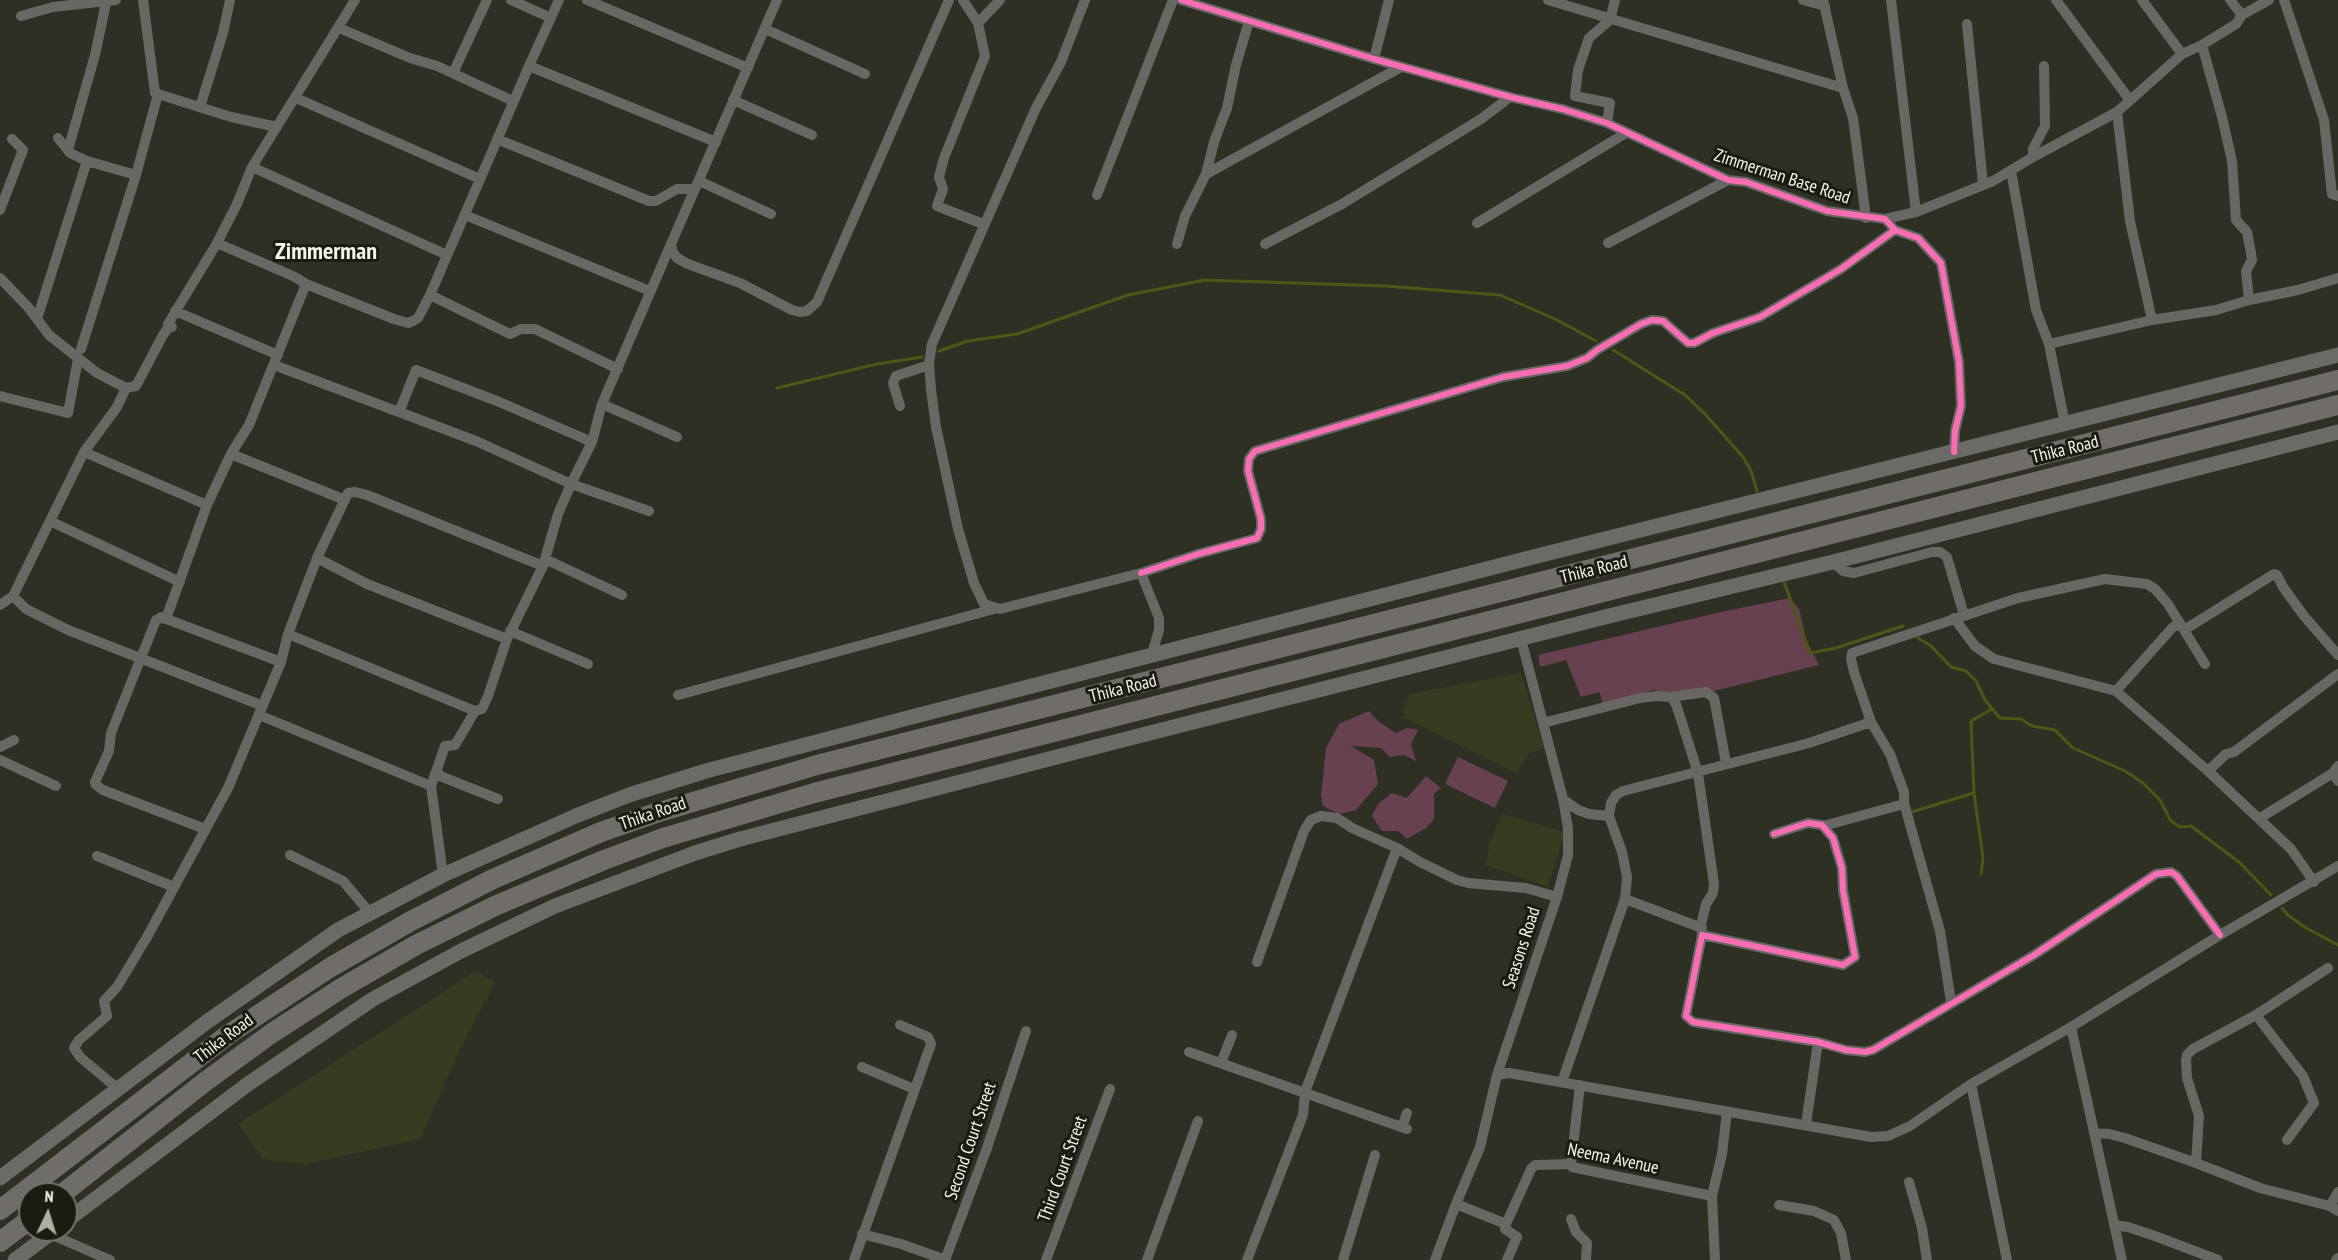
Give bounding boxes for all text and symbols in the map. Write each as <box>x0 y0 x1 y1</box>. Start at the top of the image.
street label: Zimmerman Base Road <box>1711 145 1853 209</box>
district label: Zimmerman <box>275 238 377 266</box>
street label: Thika Road <box>2029 431 2101 469</box>
street label: Thika Road <box>1558 551 1630 589</box>
street label: Thika Road <box>1087 670 1159 708</box>
street label: Thika Road <box>617 793 689 835</box>
street label: Seasons Road <box>1499 904 1545 992</box>
street label: Thika Road <box>190 1010 258 1068</box>
street label: Second Court Street <box>941 1079 1001 1203</box>
street label: Third Court Street <box>1034 1113 1092 1225</box>
street label: Neema Avenue <box>1565 1139 1661 1179</box>
north arrow <box>18 1182 78 1242</box>
text: N <box>44 1186 54 1206</box>

